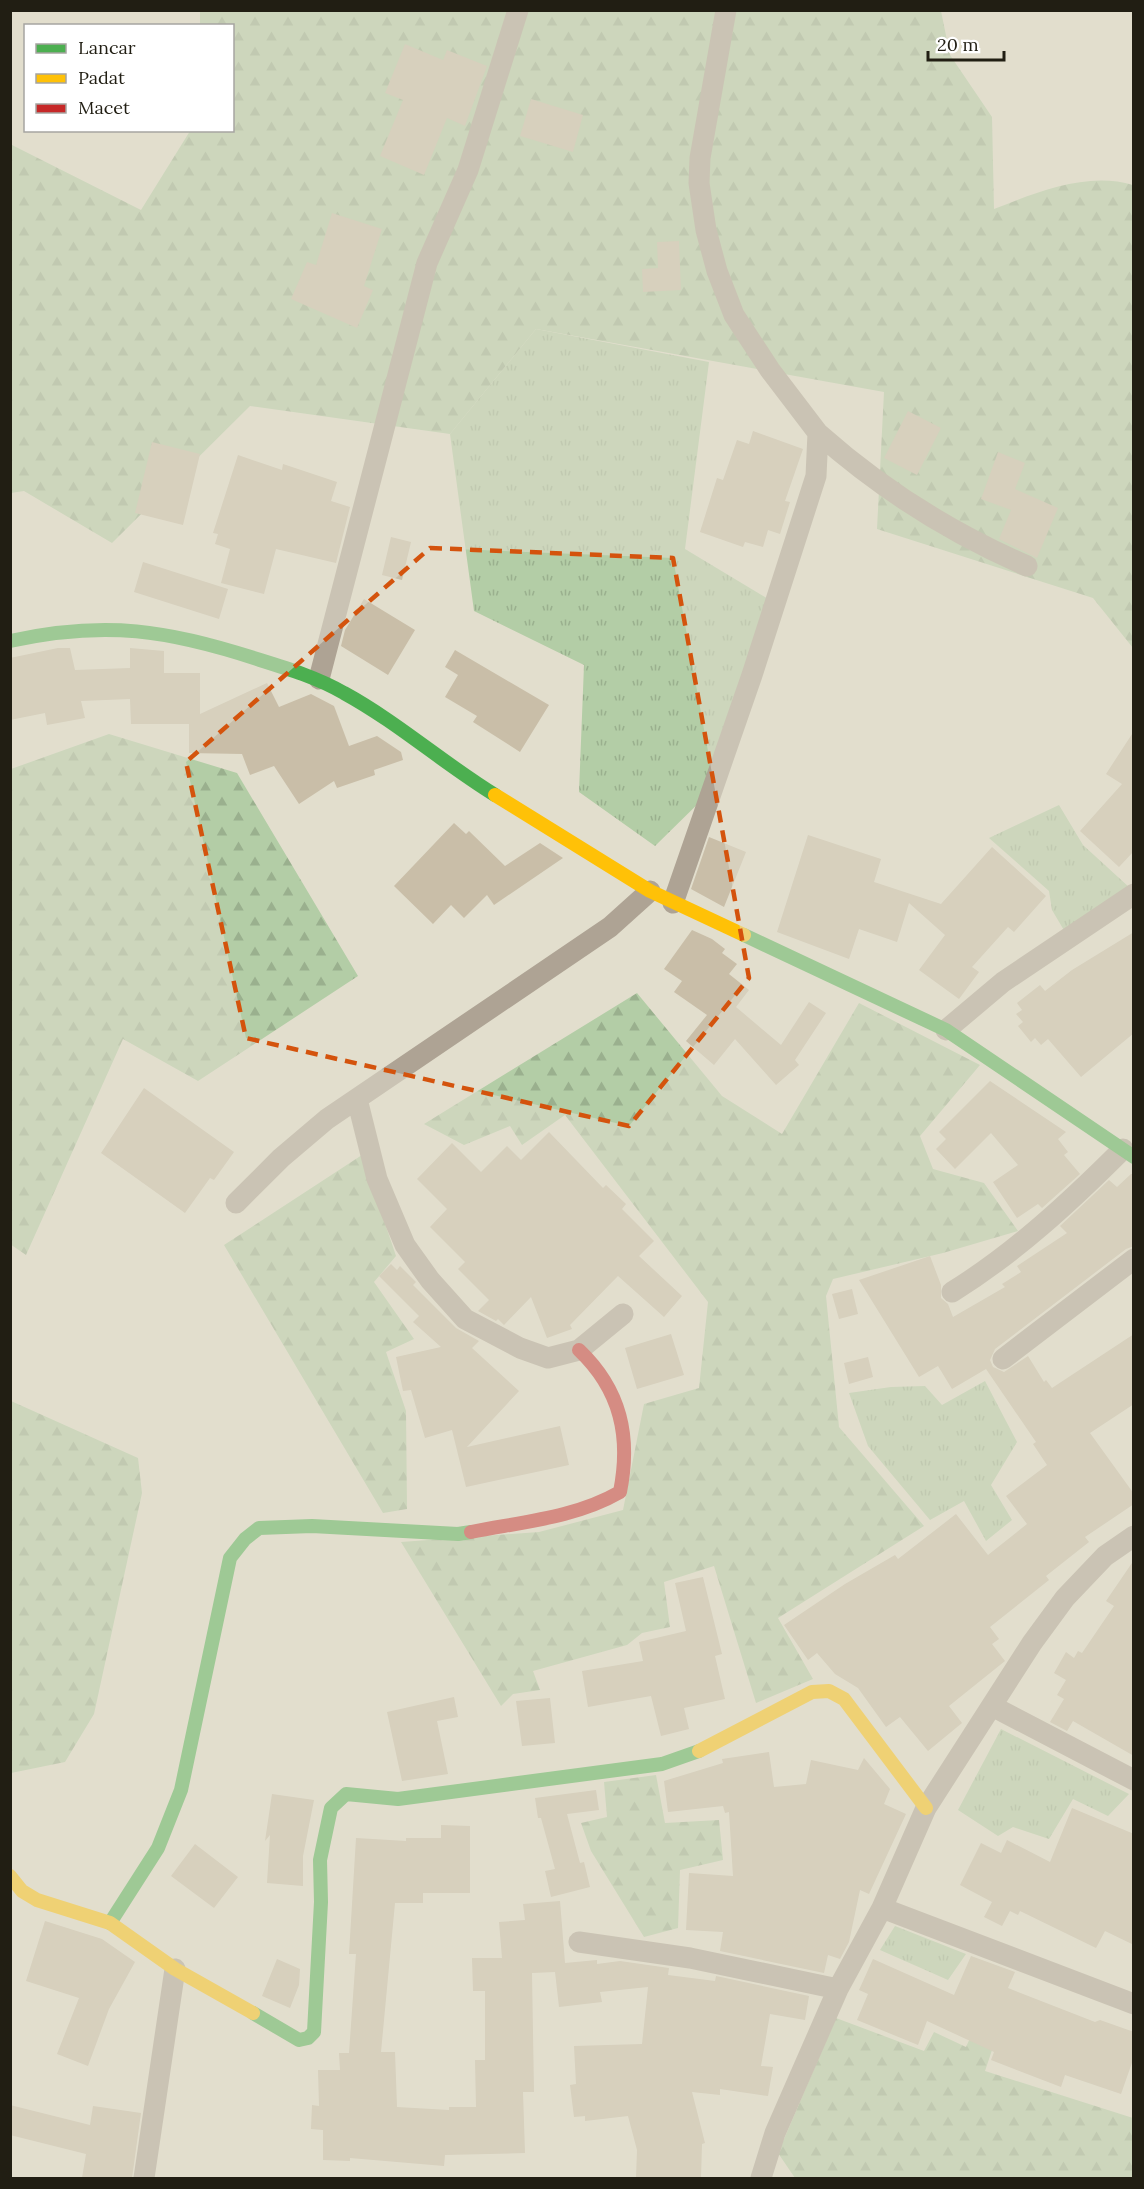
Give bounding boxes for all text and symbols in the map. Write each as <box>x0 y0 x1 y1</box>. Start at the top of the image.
legend <box>24 24 234 132</box>
scale bar <box>928 24 1004 62</box>
text: 20 m <box>937 33 979 56</box>
text: Lancar <box>78 36 136 59</box>
text: Padat <box>78 66 125 89</box>
text: Macet <box>78 96 130 119</box>

